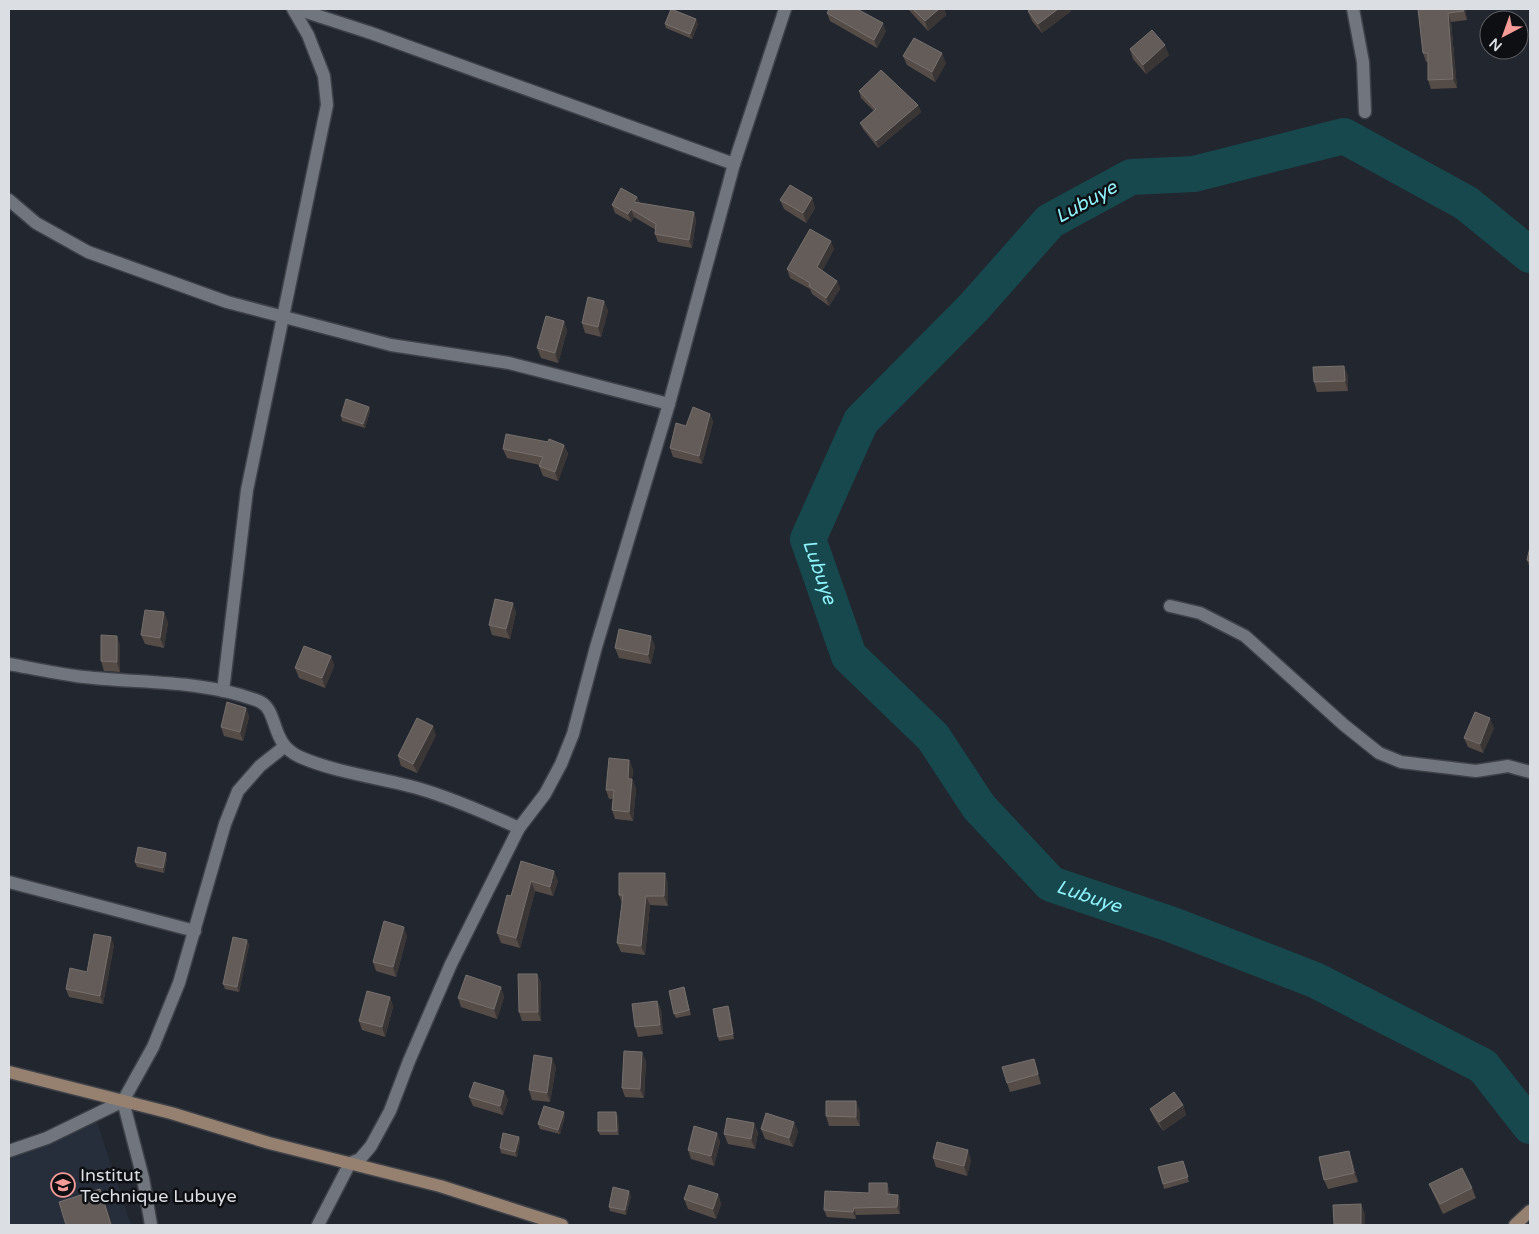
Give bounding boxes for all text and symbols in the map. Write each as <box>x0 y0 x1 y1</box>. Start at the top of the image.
north arrow <box>1479 10 1529 60</box>
text: N <box>1486 34 1506 55</box>
water label: Lubuye <box>1051 176 1122 228</box>
water label: Lubuye <box>798 537 841 608</box>
water label: Lubuye <box>1054 876 1125 918</box>
place label: Institut Technique Lubuye <box>80 1164 237 1207</box>
school or university icon: Institut Technique Lubuye <box>50 1172 76 1198</box>

